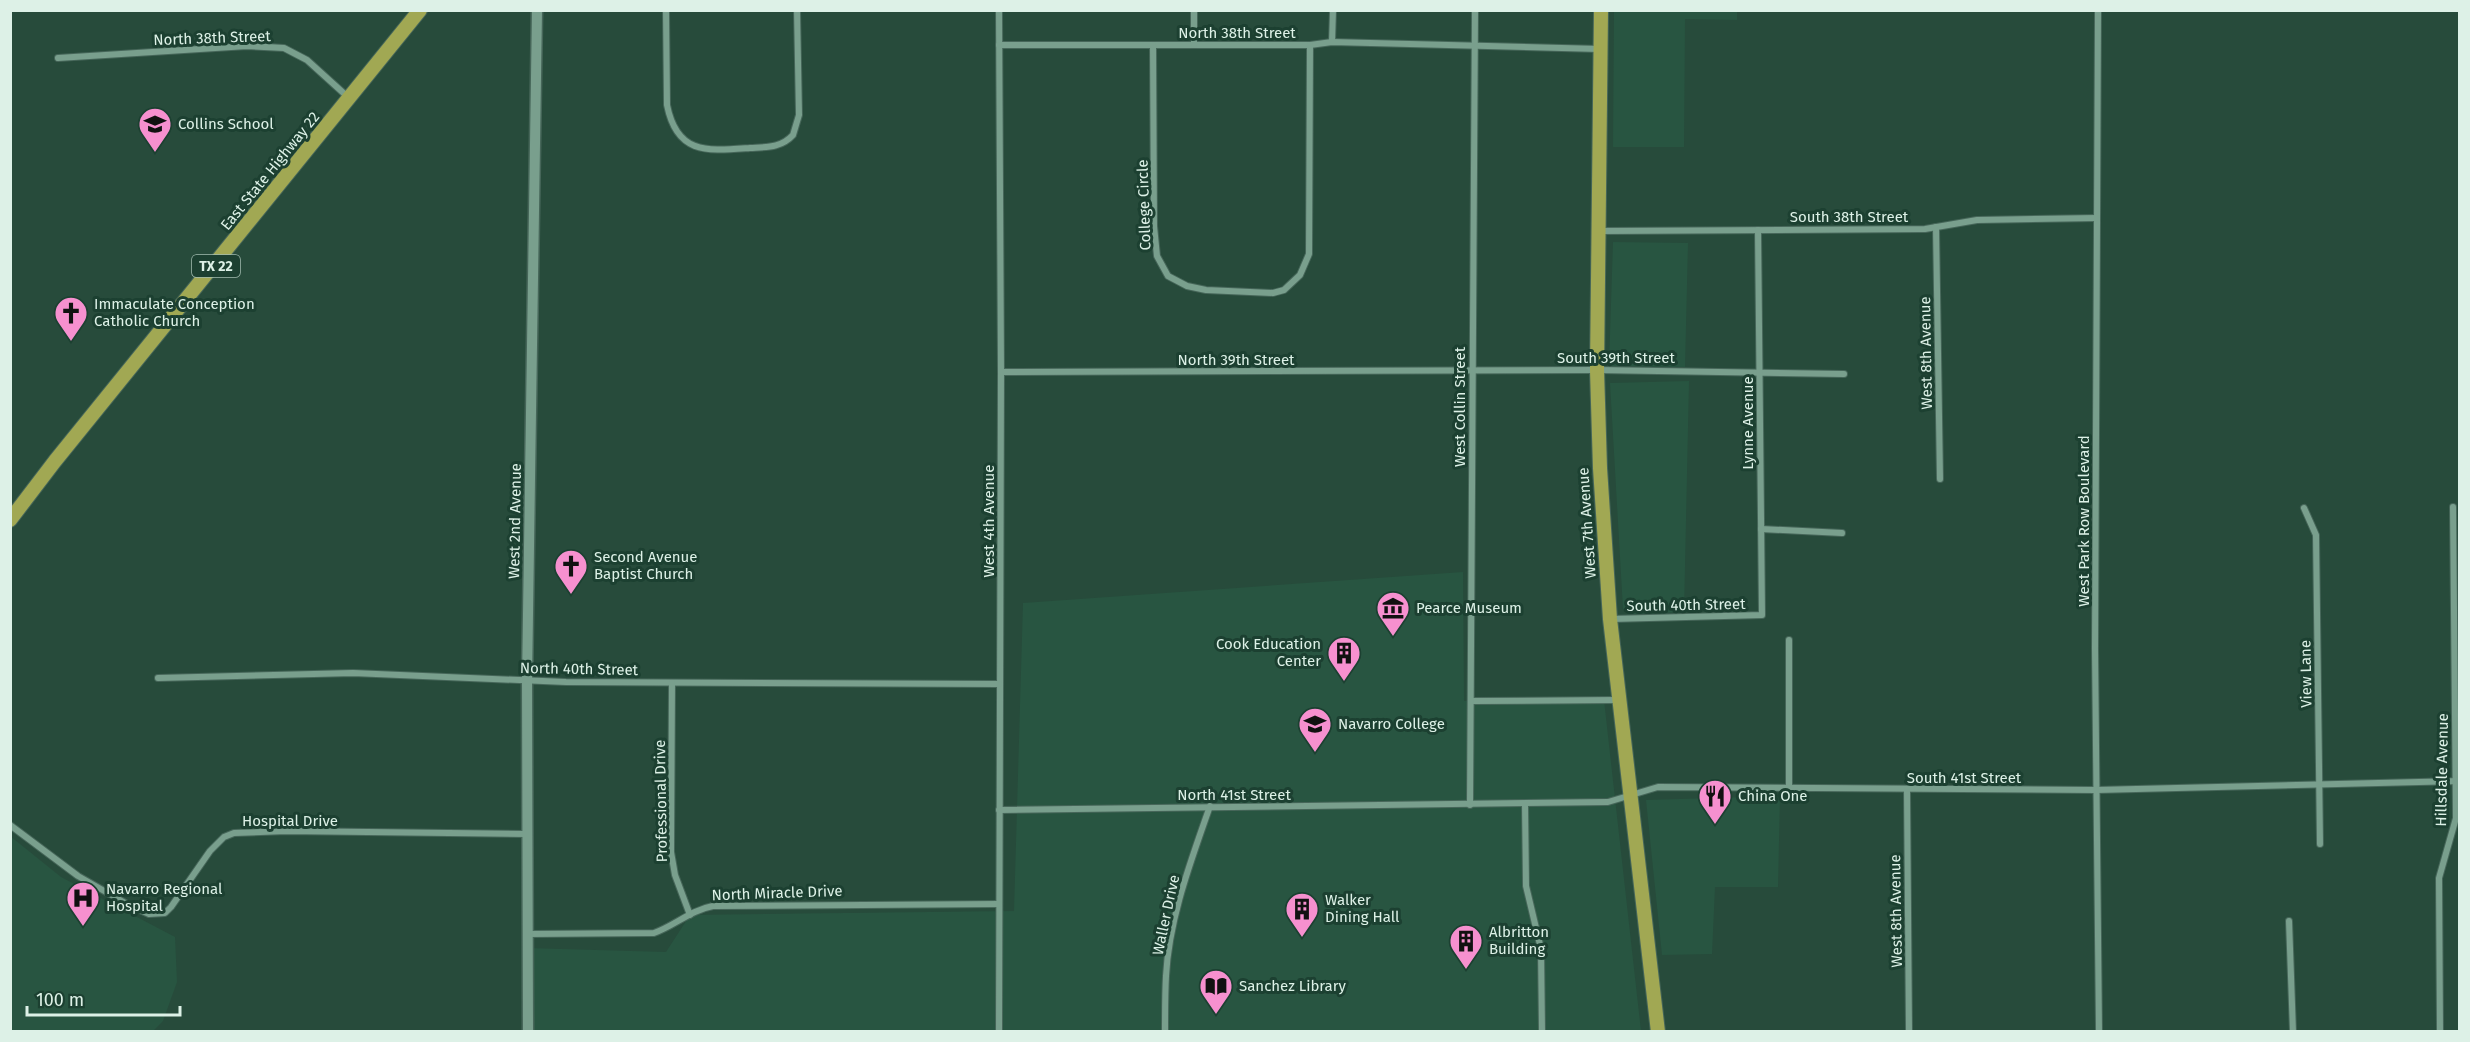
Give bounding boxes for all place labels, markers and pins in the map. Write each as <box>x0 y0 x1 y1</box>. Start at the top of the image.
school or university icon: Collins School <box>137 106 173 153</box>
place label: Collins School <box>178 115 274 133</box>
church icon: Immaculate Conception Catholic Church <box>53 295 89 342</box>
place label: Immaculate Conception Catholic Church <box>94 295 255 330</box>
church icon: Second Avenue Baptist Church <box>553 548 589 595</box>
place label: Second Avenue Baptist Church <box>594 548 698 583</box>
museum icon: Pearce Museum <box>1375 590 1411 637</box>
place label: Pearce Museum <box>1416 599 1522 617</box>
place label: Cook Education Center <box>1216 635 1321 670</box>
building icon: Cook Education Center <box>1326 635 1362 682</box>
school or university icon: Navarro College <box>1297 706 1333 753</box>
place label: Navarro College <box>1338 715 1445 733</box>
restaurant icon: China One <box>1697 778 1733 825</box>
place label: China One <box>1738 787 1808 805</box>
hospital icon: Navarro Regional Hospital <box>65 880 101 927</box>
place label: Navarro Regional Hospital <box>106 880 223 915</box>
building icon: Walker Dining Hall <box>1284 891 1320 938</box>
place label: Walker Dining Hall <box>1325 891 1400 926</box>
building icon: Albritton Building <box>1448 923 1484 970</box>
place label: Albritton Building <box>1489 923 1549 958</box>
library icon: Sanchez Library <box>1198 968 1234 1015</box>
place label: Sanchez Library <box>1239 977 1347 995</box>

